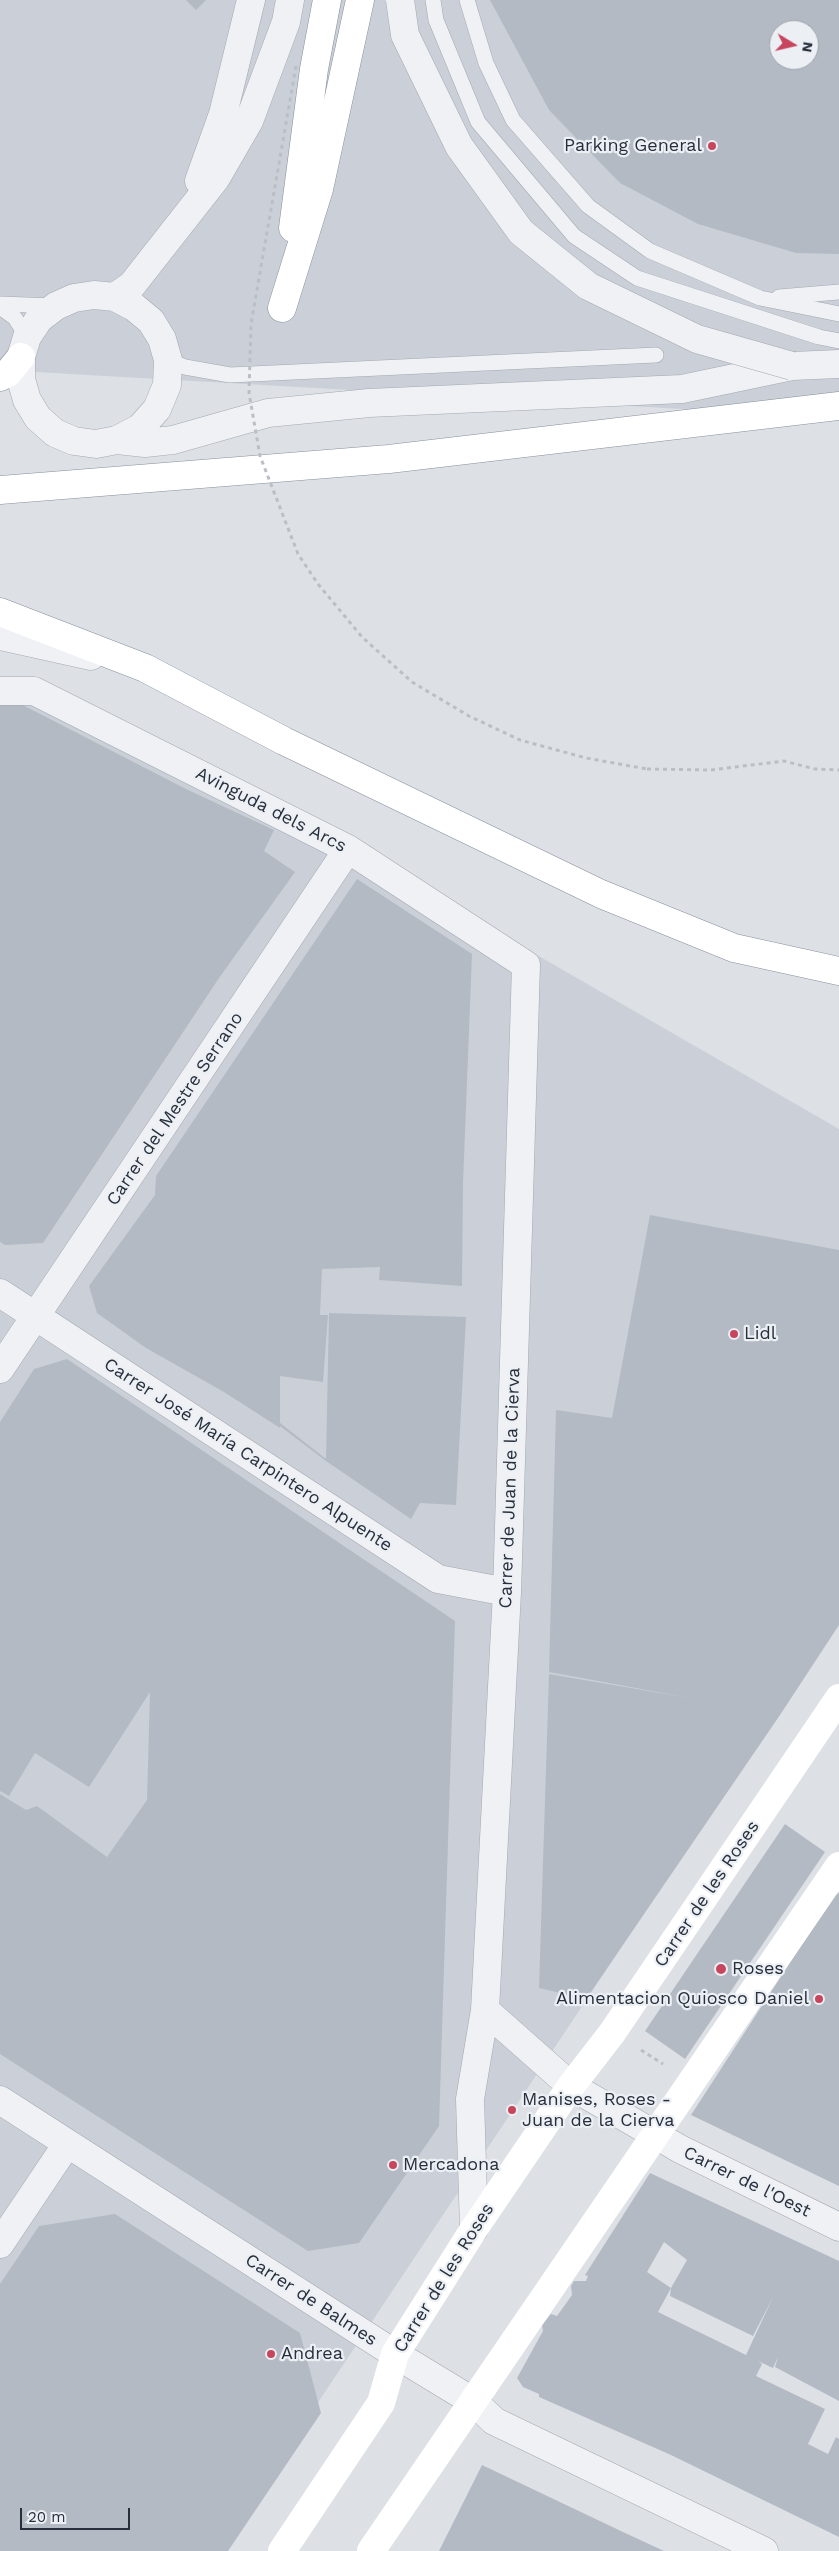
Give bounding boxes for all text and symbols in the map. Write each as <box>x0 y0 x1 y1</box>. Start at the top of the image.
north arrow <box>769 20 819 70</box>
text: N <box>799 41 817 54</box>
place label: Parking General <box>564 135 702 157</box>
marker: Parking General <box>706 140 718 152</box>
street label: Avinguda dels Arcs <box>192 763 350 857</box>
street label: Carrer del Mestre Serrano <box>102 1008 248 1210</box>
place label: Lidl <box>744 1323 776 1345</box>
marker: Lidl <box>728 1328 740 1340</box>
street label: Carrer José María Carpintero Alpuente <box>100 1353 396 1557</box>
street label: Carrer de Juan de la Cierva <box>495 1367 525 1609</box>
street label: Carrer de les Roses <box>650 1817 764 1971</box>
place label: Roses <box>732 1958 784 1980</box>
marker: Roses <box>714 1962 728 1976</box>
place label: Alimentacion Quiosco Daniel <box>556 1988 809 2010</box>
marker: Alimentacion Quiosco Daniel <box>813 1993 825 2005</box>
place label: Manises, Roses - Juan de la Cierva <box>522 2089 674 2132</box>
marker: Manises, Roses - Juan de la Cierva <box>506 2104 518 2116</box>
street label: Carrer de l'Oest <box>680 2142 814 2222</box>
place label: Mercadona <box>403 2154 499 2176</box>
marker: Mercadona <box>387 2159 399 2171</box>
street label: Carrer de les Roses <box>389 2199 499 2357</box>
street label: Carrer de Balmes <box>241 2249 381 2351</box>
place label: Andrea <box>281 2343 343 2365</box>
marker: Andrea <box>265 2348 277 2360</box>
scale bar <box>22 2498 132 2530</box>
text: 20 m <box>28 2508 66 2526</box>

